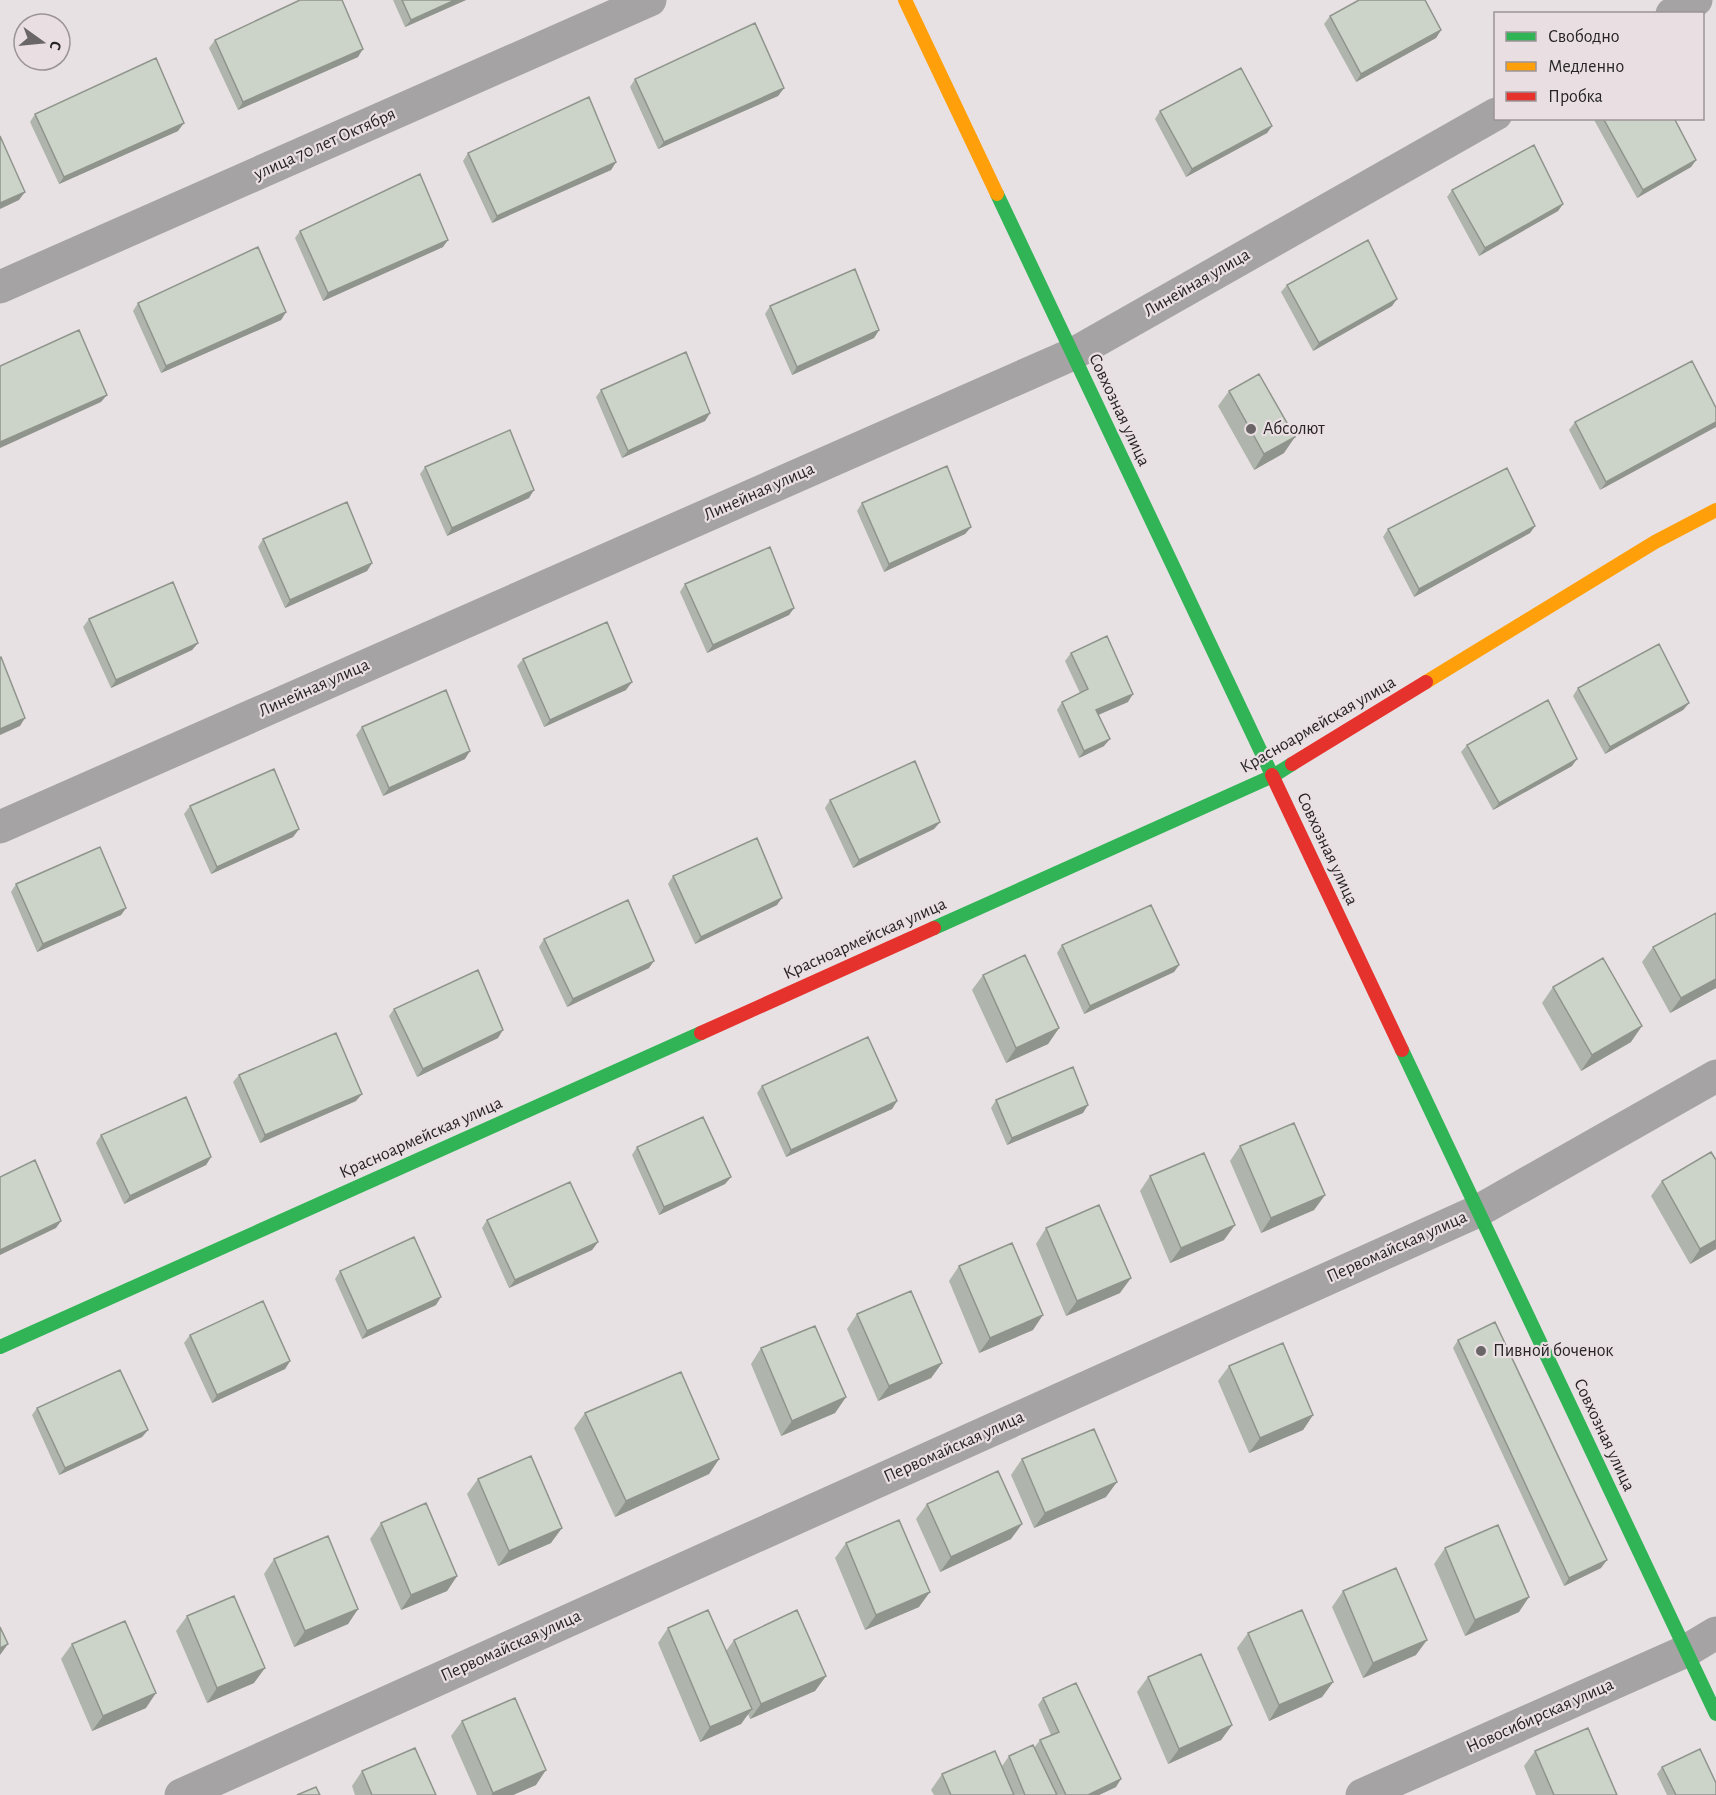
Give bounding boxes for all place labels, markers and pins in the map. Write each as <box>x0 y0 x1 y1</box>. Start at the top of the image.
place label: Абсолют <box>1263 419 1325 438</box>
marker: Абсолют <box>1244 422 1258 436</box>
place label: Пивной боченок <box>1493 1341 1614 1360</box>
marker: Пивной боченок <box>1474 1344 1488 1358</box>

